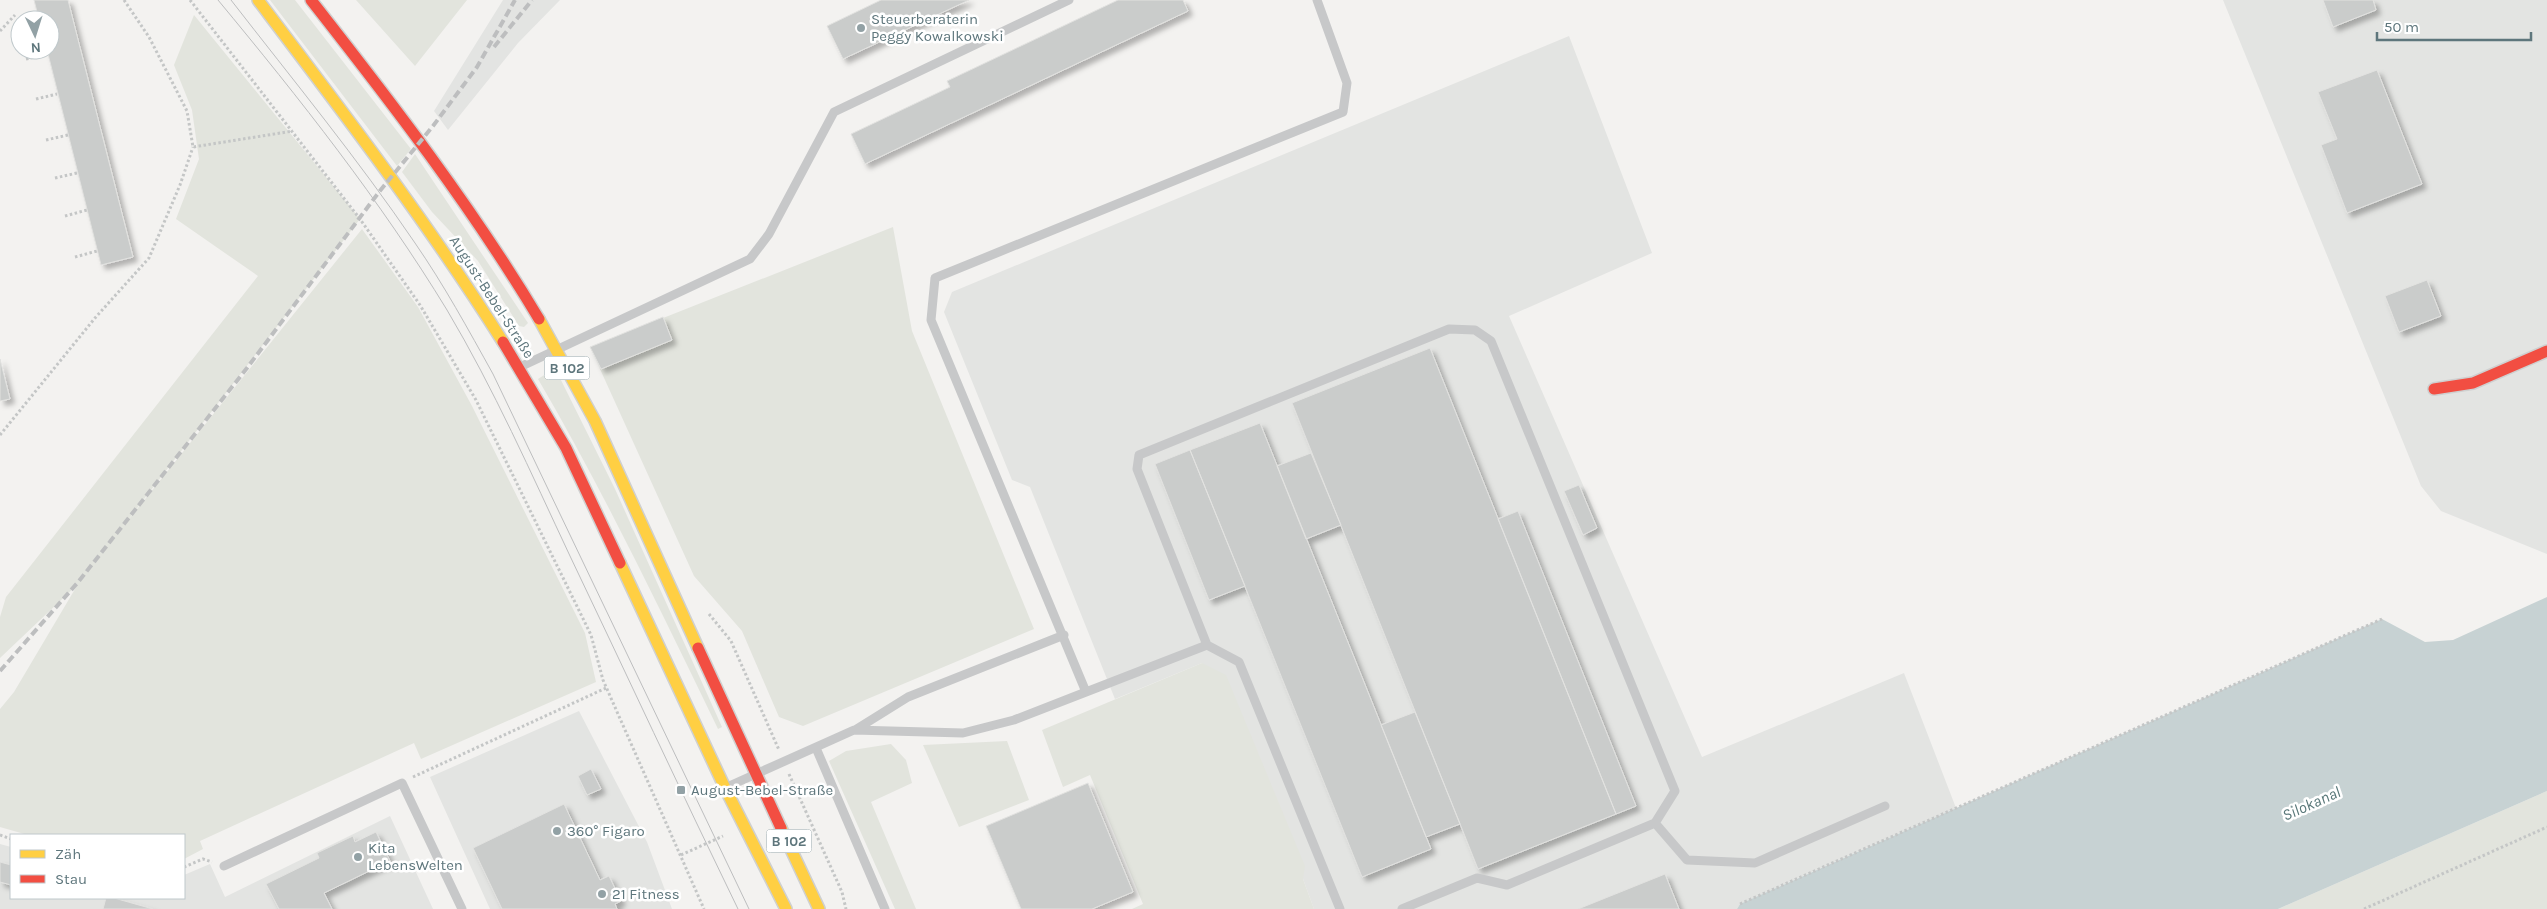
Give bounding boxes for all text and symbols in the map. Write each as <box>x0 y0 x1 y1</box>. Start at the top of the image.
north arrow <box>10 10 60 60</box>
place label: Steuerberaterin Peggy Kowalkowski <box>871 10 1004 45</box>
scale bar <box>2377 10 2531 42</box>
text: 50 m <box>2384 18 2419 36</box>
marker: Steuerberaterin Peggy Kowalkowski <box>855 22 867 34</box>
text: N <box>30 39 41 56</box>
street label: August-Bebel-Straße <box>446 232 538 362</box>
road number: B 102 <box>544 356 590 379</box>
place label: August-Bebel-Straße <box>691 781 833 799</box>
water label: Silokanal <box>2279 782 2343 825</box>
marker: August-Bebel-Straße <box>675 784 687 796</box>
place label: 360° Figaro <box>567 822 645 840</box>
marker: 360° Figaro <box>551 825 563 837</box>
road number: B 102 <box>766 829 812 852</box>
legend <box>10 834 185 899</box>
place label: Kita LebensWelten <box>368 839 463 874</box>
text: Zäh <box>55 845 81 863</box>
marker: Kita LebensWelten <box>352 851 364 863</box>
text: Stau <box>55 870 87 888</box>
place label: 21 Fitness <box>612 885 680 903</box>
marker: 21 Fitness <box>596 888 608 900</box>

